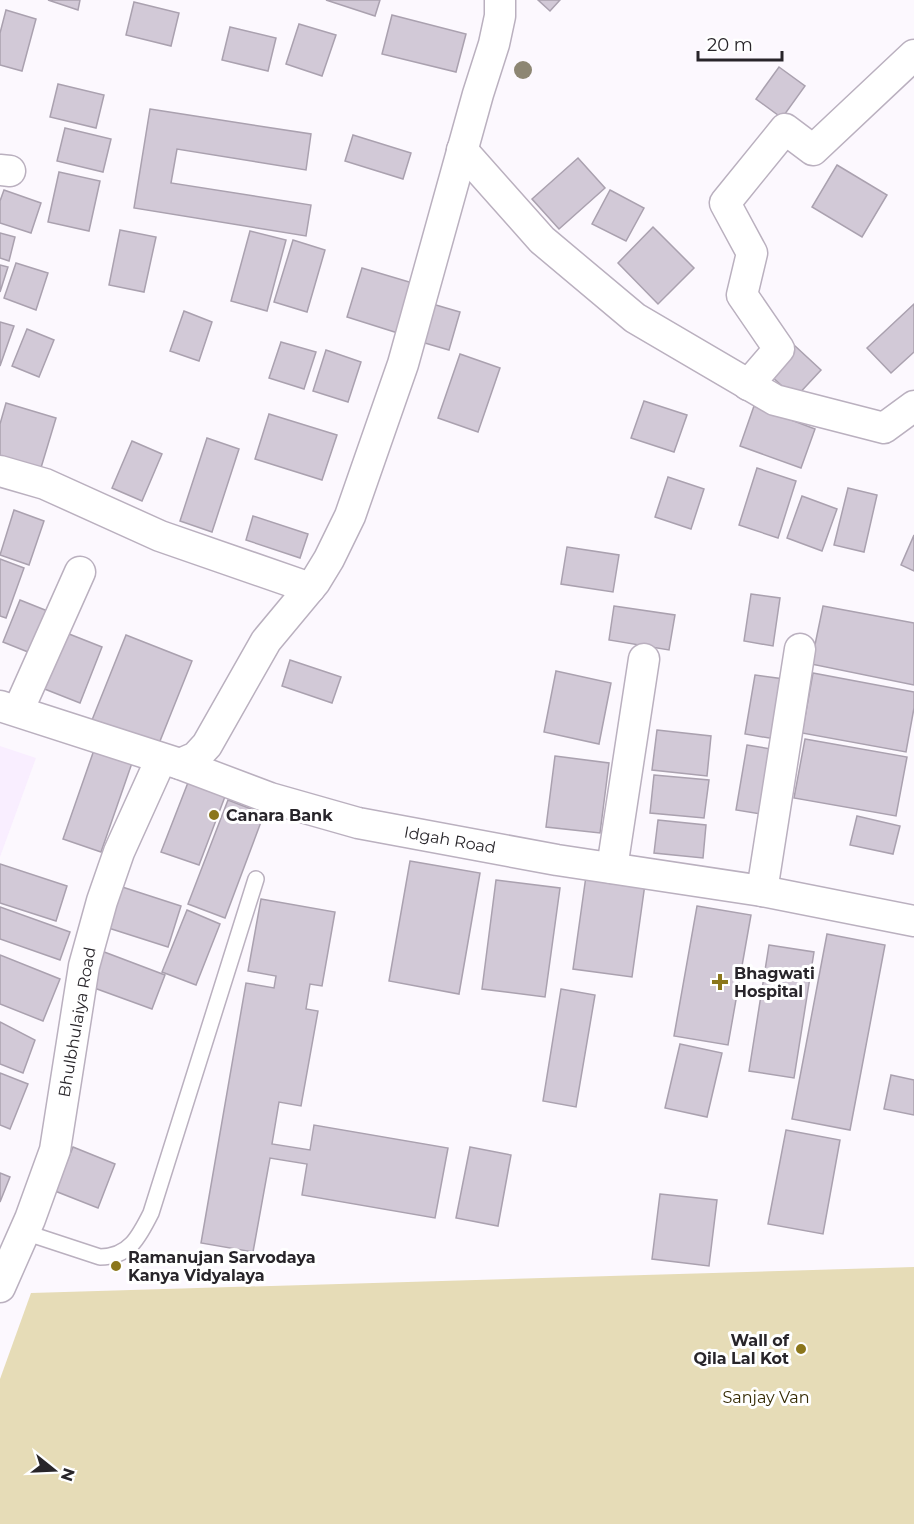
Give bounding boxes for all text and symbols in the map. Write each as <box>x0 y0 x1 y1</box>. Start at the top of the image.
scale bar <box>698 24 782 62</box>
text: 20 m <box>707 34 753 56</box>
place label: Canara Bank <box>226 806 333 825</box>
marker: Canara Bank <box>207 808 221 822</box>
street label: Idgah Road <box>403 823 497 857</box>
street label: Bhulbhulaiya Road <box>54 945 100 1099</box>
place label: Bhagwati Hospital <box>734 964 815 1001</box>
marker: Bhagwati Hospital <box>711 973 729 991</box>
place label: Ramanujan Sarvodaya Kanya Vidyalaya <box>128 1248 316 1285</box>
marker: Ramanujan Sarvodaya Kanya Vidyalaya <box>109 1259 123 1273</box>
place label: Wall of Qila Lal Kot <box>694 1331 790 1368</box>
marker: Wall of Qila Lal Kot <box>794 1342 808 1356</box>
park label: Sanjay Van <box>722 1388 810 1407</box>
north arrow <box>24 1440 84 1500</box>
text: N <box>57 1465 79 1484</box>

